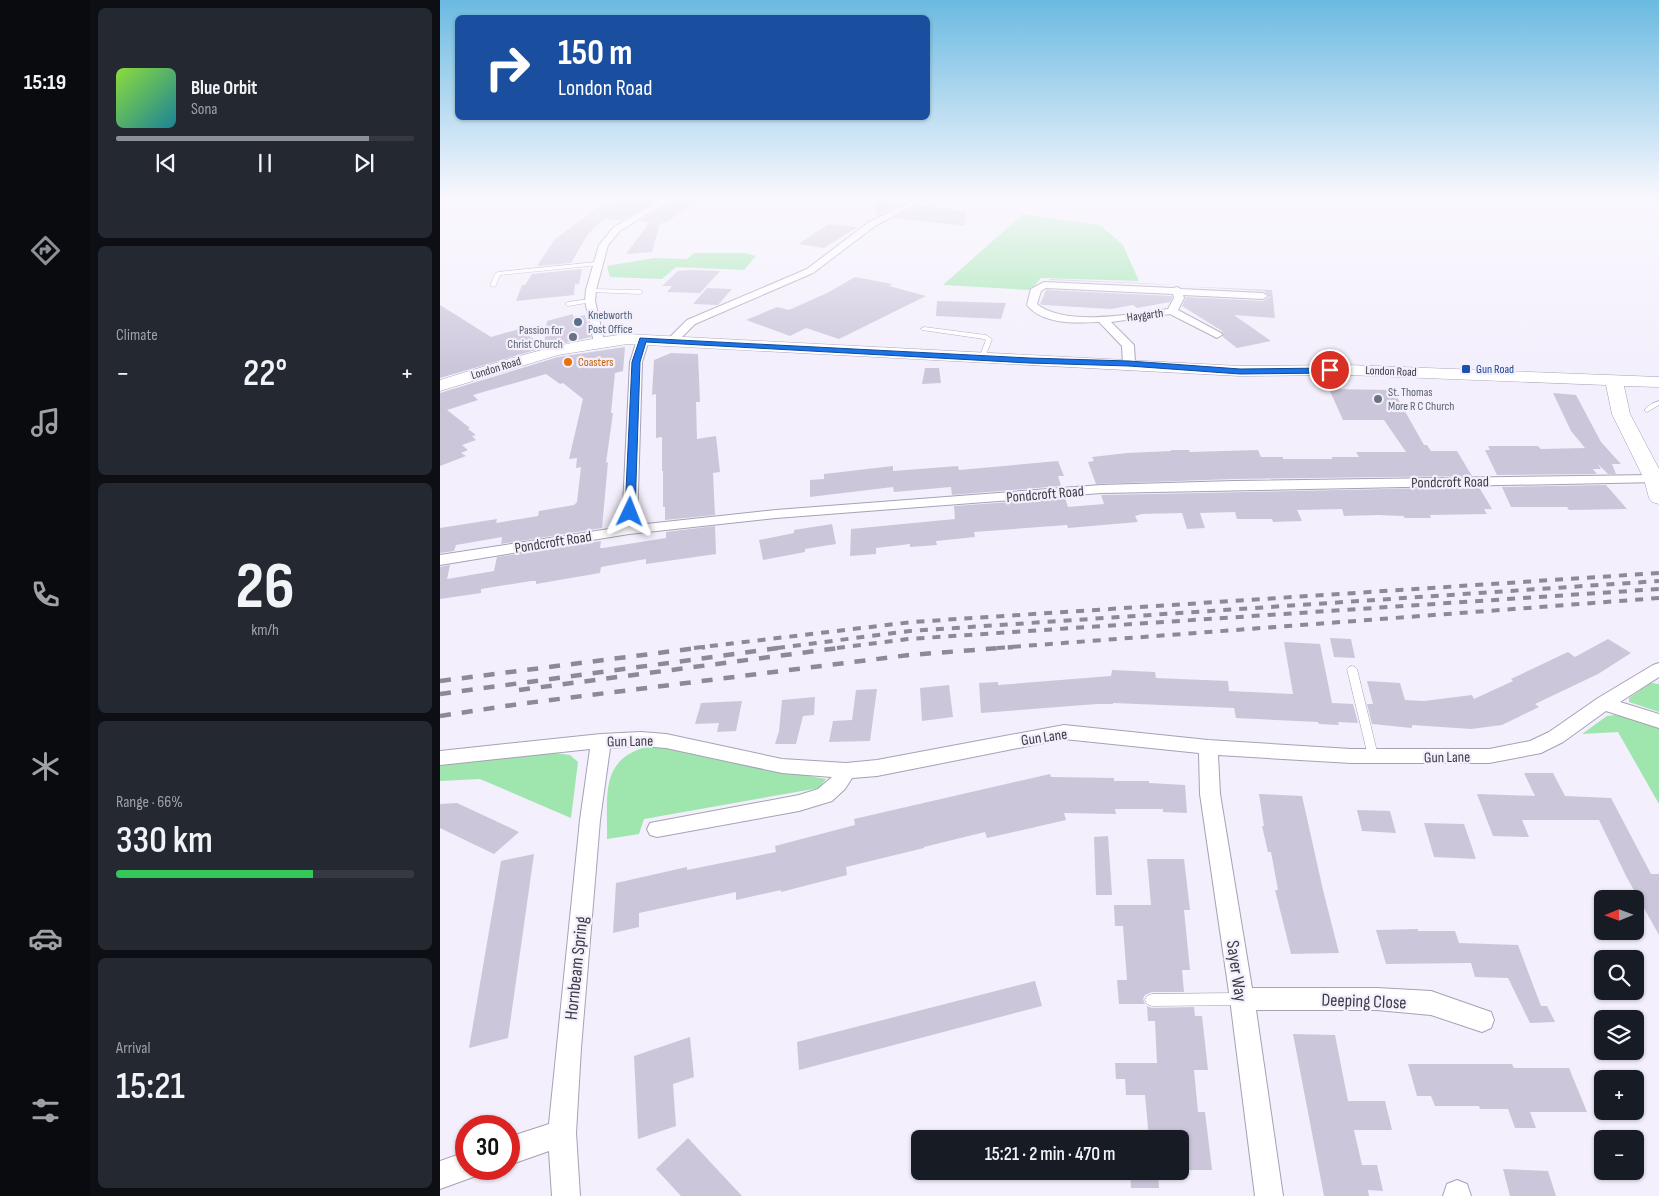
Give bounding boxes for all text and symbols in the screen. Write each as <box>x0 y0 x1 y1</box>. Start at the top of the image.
text: 150 m <box>558 32 632 75</box>
icon: right <box>475 35 540 100</box>
text: 15:19 <box>24 69 66 96</box>
text: London Road <box>558 75 652 102</box>
text: Blue Orbit <box>191 77 257 100</box>
text: Sona <box>191 100 218 119</box>
icon: previous <box>152 149 180 177</box>
icon: pause <box>251 149 279 177</box>
icon: next <box>350 149 378 177</box>
icon: directions <box>28 233 63 268</box>
street label: Haygarth <box>1126 306 1164 325</box>
place label: Knebworth Post Office <box>588 308 633 337</box>
marker: Knebworth Post Office <box>572 316 584 328</box>
place label: Passion for Christ Church <box>507 323 564 352</box>
text: Climate <box>116 326 158 345</box>
marker: Passion for Christ Church <box>567 331 579 343</box>
pin <box>1309 349 1351 391</box>
text: 22° <box>243 351 287 396</box>
street label: London Road <box>469 354 523 383</box>
place label: Coasters <box>578 355 614 370</box>
marker: Coasters <box>562 356 574 368</box>
icon: arrive <box>1316 356 1344 384</box>
text: − <box>116 357 130 390</box>
text: + <box>400 357 414 390</box>
place label: Gun Road <box>1476 362 1514 377</box>
street label: London Road <box>1365 363 1417 380</box>
marker: Gun Road <box>1460 363 1472 375</box>
place label: St. Thomas More R C Church <box>1388 385 1454 414</box>
marker: St. Thomas More R C Church <box>1372 393 1384 405</box>
icon: music <box>28 405 63 440</box>
street label: Pondcroft Road <box>1411 472 1489 493</box>
street label: Pondcroft Road <box>1006 482 1085 507</box>
position arrow <box>603 485 655 537</box>
street label: Pondcroft Road <box>513 527 593 558</box>
text: 26 <box>235 549 295 627</box>
icon: phone <box>28 577 63 612</box>
text: km/h <box>251 621 279 640</box>
street label: Gun Lane <box>1020 725 1068 750</box>
street label: Gun Lane <box>607 732 653 751</box>
street label: Gun Lane <box>1424 748 1470 767</box>
icon: climate <box>28 749 63 784</box>
text: Range · 66% <box>116 793 183 812</box>
text: 330 km <box>116 818 213 863</box>
north arrow <box>1594 890 1644 940</box>
map controls <box>1594 890 1644 1180</box>
street label: Hornbeam Spring <box>561 915 592 1021</box>
icon: car <box>28 921 63 956</box>
street label: Sayer Way <box>1222 939 1251 1003</box>
button: search <box>1594 950 1644 1000</box>
street label: Deeping Close <box>1321 990 1407 1013</box>
button: layers <box>1594 1010 1644 1060</box>
text: Arrival <box>116 1039 150 1058</box>
text: 15:21 <box>116 1064 185 1109</box>
button: + <box>1594 1070 1644 1120</box>
icon: filters <box>28 1093 63 1128</box>
speed limit sign: 30 <box>455 1115 520 1180</box>
button: − <box>1594 1130 1644 1180</box>
text: 15:21 · 2 min · 470 m <box>985 1143 1115 1166</box>

